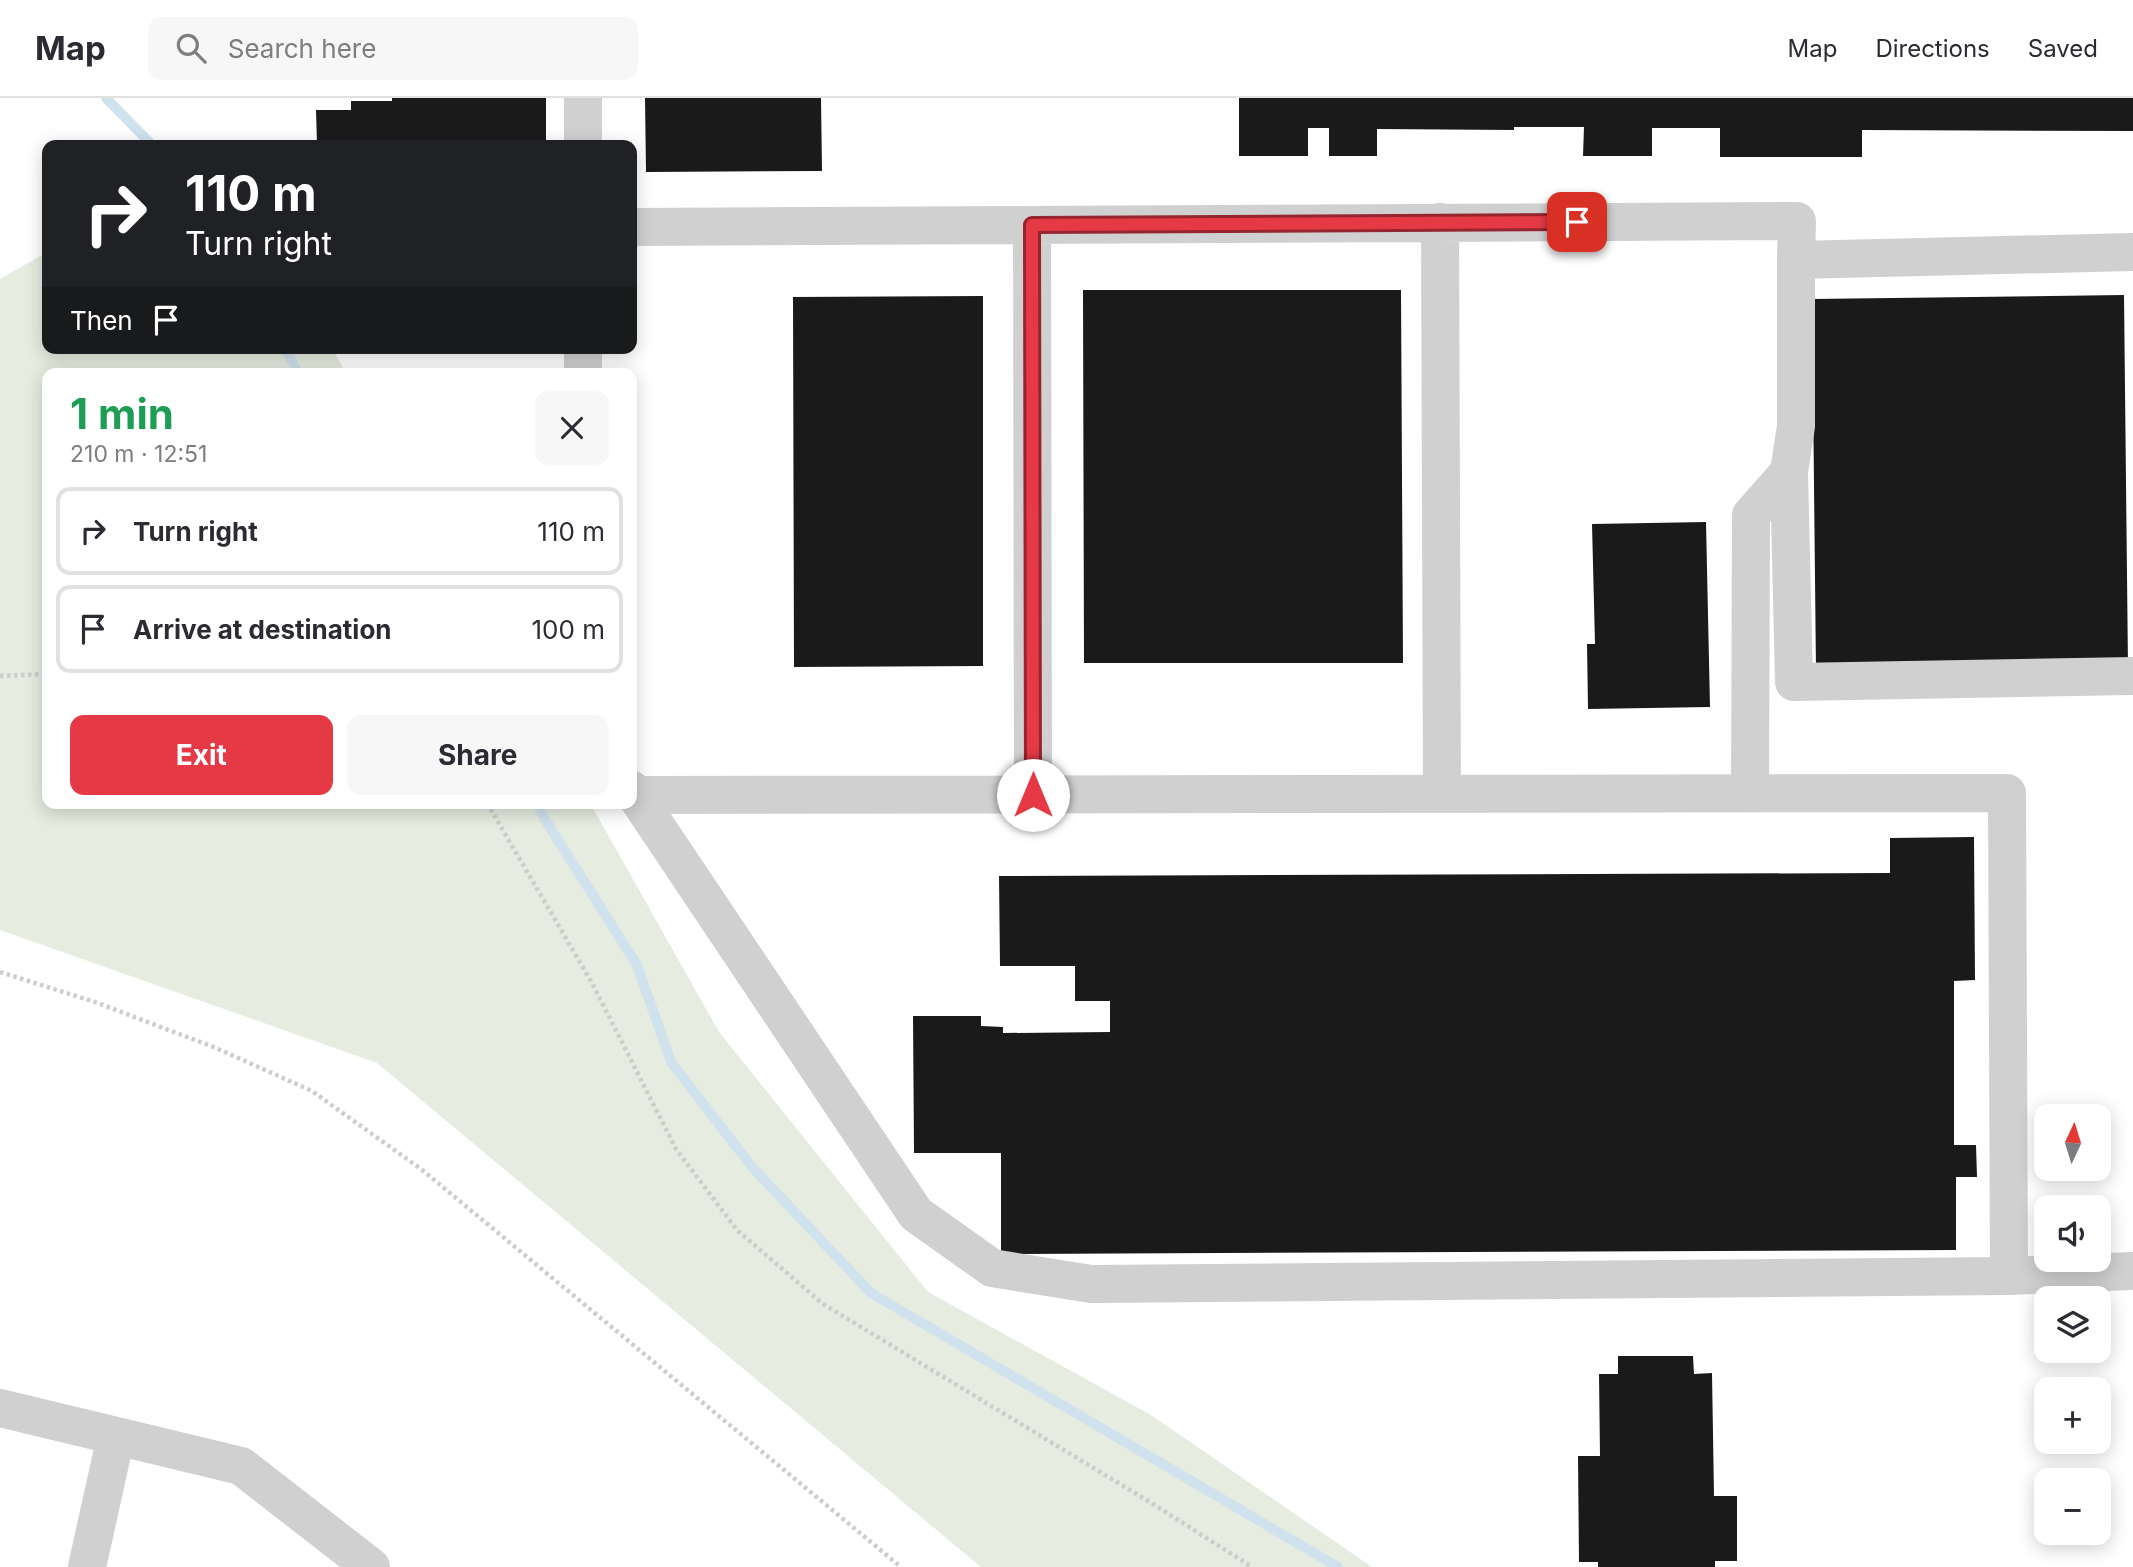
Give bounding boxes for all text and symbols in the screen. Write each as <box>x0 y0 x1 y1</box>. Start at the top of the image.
search box <box>148 17 638 80</box>
text: Map <box>35 28 106 68</box>
icon: search <box>172 29 210 67</box>
text: Search here <box>228 33 376 64</box>
text: Map <box>1788 34 1837 63</box>
text: Directions <box>1875 34 1990 63</box>
text: Saved <box>2028 34 2098 63</box>
text: 110 m <box>185 164 317 223</box>
icon: right <box>70 168 161 259</box>
pin <box>1547 192 1607 252</box>
icon: arrive <box>1558 203 1596 241</box>
text: Turn right <box>185 224 332 263</box>
icon: arrive <box>147 301 185 339</box>
text: Then <box>70 305 133 336</box>
text: 1 min <box>70 388 174 439</box>
button: close <box>535 391 609 465</box>
text: 210 m · 12:51 <box>70 440 207 468</box>
icon: right <box>74 512 112 550</box>
text: Turn right <box>133 516 258 547</box>
text: 110 m <box>537 516 605 547</box>
icon: arrive <box>74 610 112 648</box>
text: Arrive at destination <box>133 614 392 645</box>
text: 100 m <box>532 614 605 645</box>
button: Exit <box>70 715 333 795</box>
button: Share <box>347 715 609 795</box>
position arrow <box>996 758 1070 832</box>
north arrow <box>2034 1104 2110 1181</box>
map controls <box>2034 1104 2111 1545</box>
button: sound <box>2034 1195 2111 1272</box>
button: layers <box>2034 1286 2111 1363</box>
button: + <box>2034 1377 2111 1454</box>
button: − <box>2034 1468 2111 1545</box>

